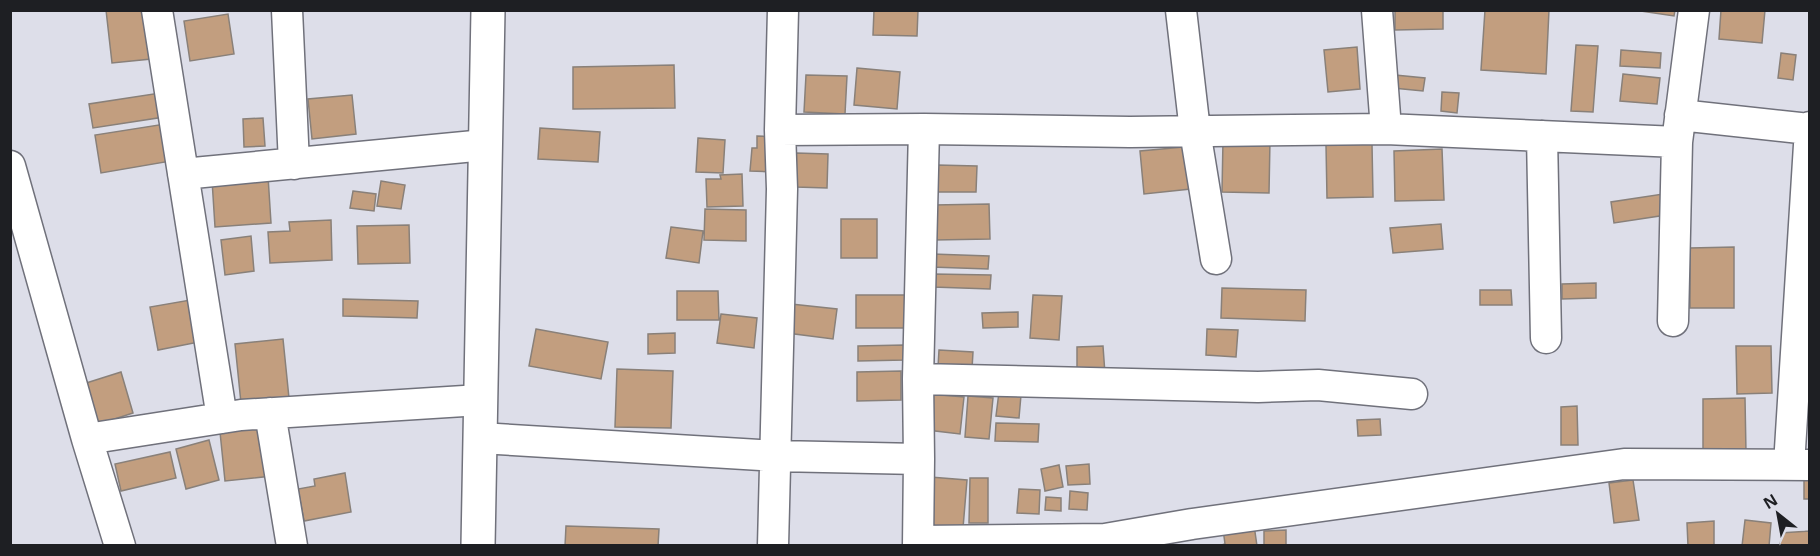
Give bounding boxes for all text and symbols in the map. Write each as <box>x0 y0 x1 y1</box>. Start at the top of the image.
north arrow <box>1748 484 1808 544</box>
text: N <box>1759 488 1782 514</box>

